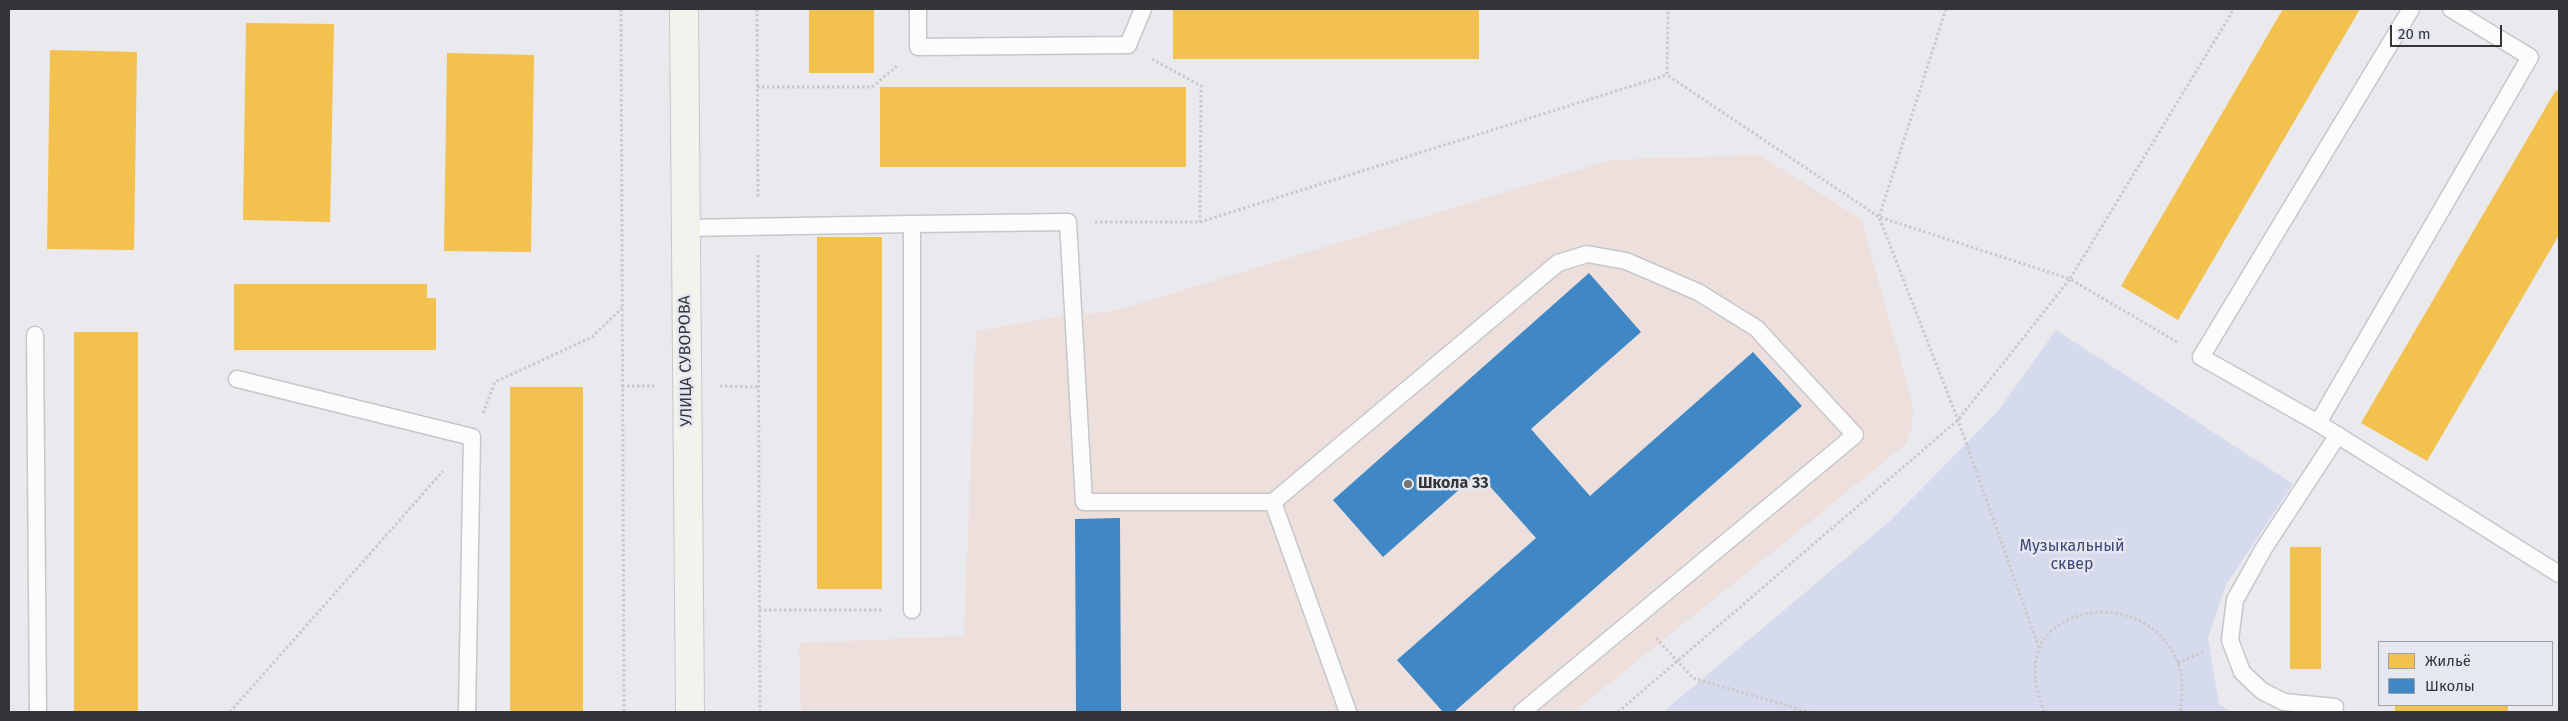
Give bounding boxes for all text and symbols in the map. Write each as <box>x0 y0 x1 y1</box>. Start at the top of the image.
scale bar <box>2393 15 2506 47</box>
text: 20 m <box>2398 25 2431 43</box>
street label: УЛИЦА СУВОРОВА <box>675 295 697 427</box>
place label: Школа 33 <box>1418 474 1489 494</box>
marker: Школа 33 <box>1402 478 1414 490</box>
park label: Музыкальный сквер <box>2020 537 2124 575</box>
legend <box>2378 641 2553 706</box>
text: Жильё <box>2425 652 2471 670</box>
text: Школы <box>2425 677 2475 695</box>

